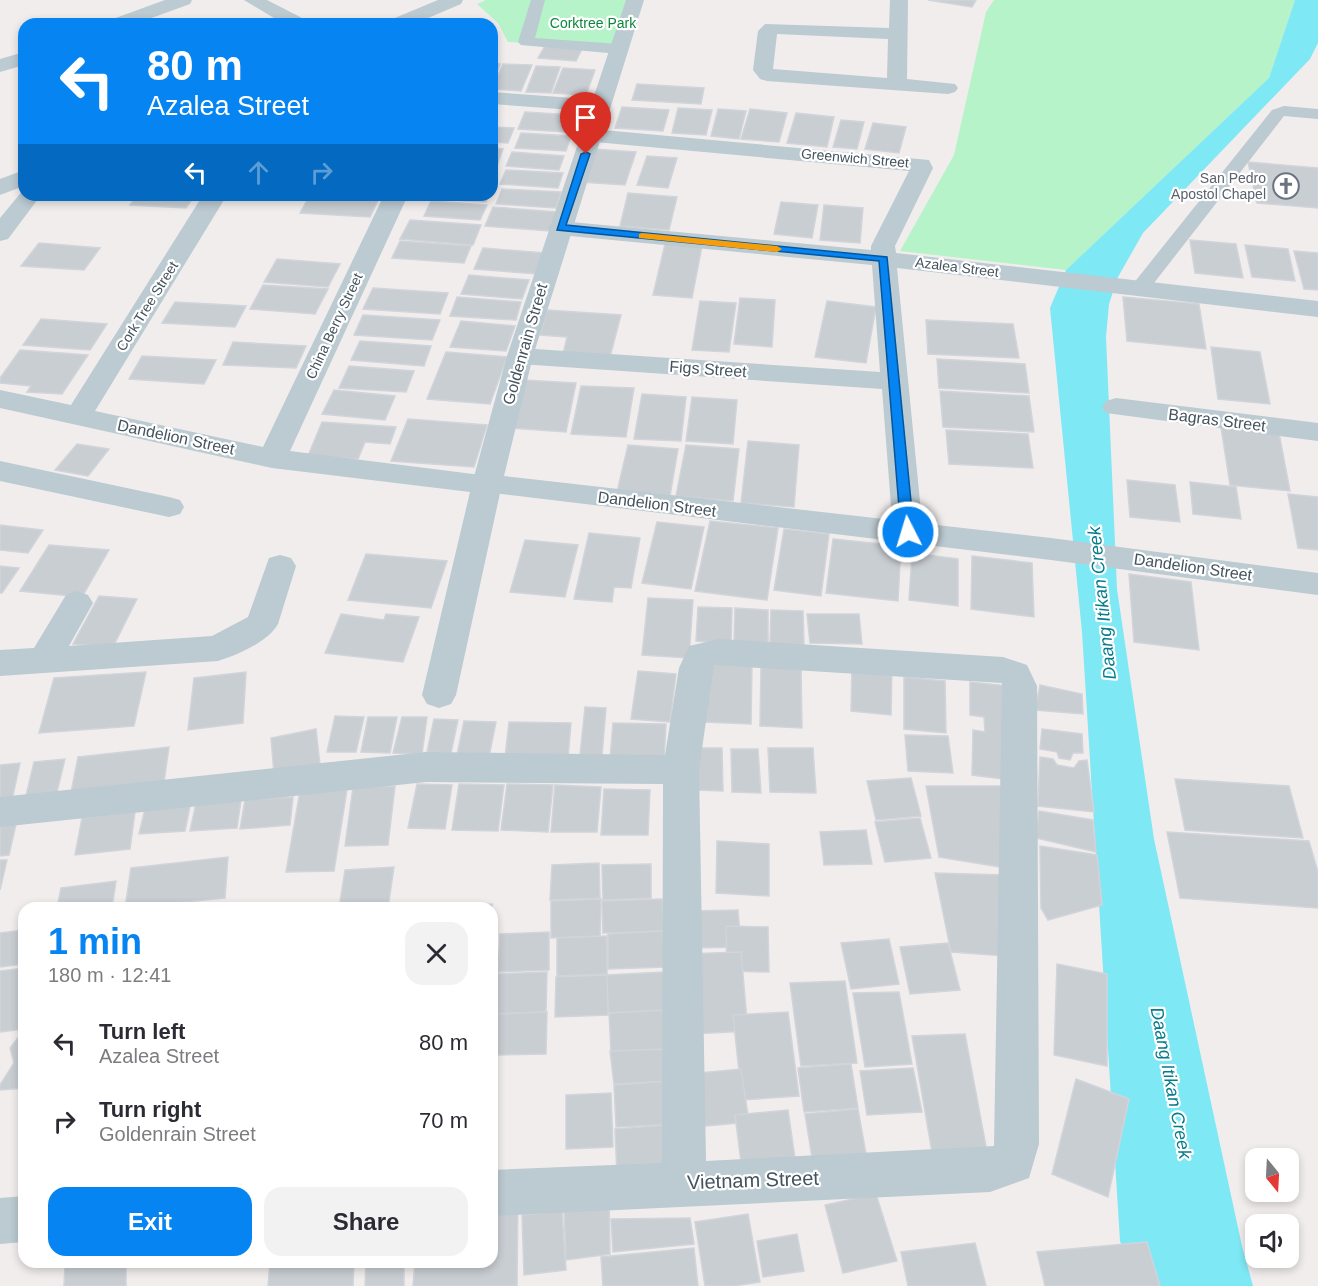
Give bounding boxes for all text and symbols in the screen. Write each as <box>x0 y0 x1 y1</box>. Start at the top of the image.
park label: Corktree Park <box>550 15 637 31</box>
icon: left <box>48 42 126 120</box>
text: 80 m <box>147 42 243 89</box>
text: Azalea Street <box>147 91 309 121</box>
pin <box>560 92 611 154</box>
icon: arrive <box>569 101 602 134</box>
street label: Greenwich Street <box>800 145 910 171</box>
icon: left <box>179 156 212 189</box>
icon: ahead <box>242 156 275 189</box>
icon: right <box>305 156 338 189</box>
place label: San Pedro Apostol Chapel <box>1171 170 1266 202</box>
church icon: San Pedro Apostol Chapel <box>1271 171 1301 201</box>
street label: Azalea Street <box>914 254 1000 280</box>
street label: Cork Tree Street <box>113 258 181 354</box>
street label: China Berry Street <box>302 270 366 382</box>
street label: Goldenrain Street <box>500 281 551 407</box>
street label: Figs Street <box>669 358 748 380</box>
street label: Bagras Street <box>1167 406 1267 434</box>
street label: Dandelion Street <box>116 416 237 458</box>
street label: Dandelion Street <box>597 488 718 520</box>
position arrow <box>876 500 940 564</box>
water label: Daang Itikan Creek <box>1084 524 1120 681</box>
street label: Dandelion Street <box>1133 550 1254 584</box>
text: 1 min <box>48 921 142 962</box>
button: close <box>405 922 468 985</box>
text: 180 m · 12:41 <box>48 964 171 986</box>
water label: Daang Itikan Creek <box>1146 1005 1196 1162</box>
text: Turn left <box>99 1019 185 1044</box>
icon: left <box>48 1027 81 1060</box>
text: 80 m <box>419 1030 468 1055</box>
text: Azalea Street <box>99 1045 219 1067</box>
text: Turn right <box>99 1097 201 1122</box>
icon: right <box>48 1105 81 1138</box>
text: 70 m <box>419 1108 468 1133</box>
text: Goldenrain Street <box>99 1123 256 1145</box>
north arrow <box>1245 1148 1299 1202</box>
map controls <box>1245 1148 1299 1268</box>
street label: Vietnam Street <box>687 1167 820 1193</box>
button: Exit <box>48 1187 252 1256</box>
button: Share <box>264 1187 468 1256</box>
button: sound <box>1245 1214 1299 1268</box>

